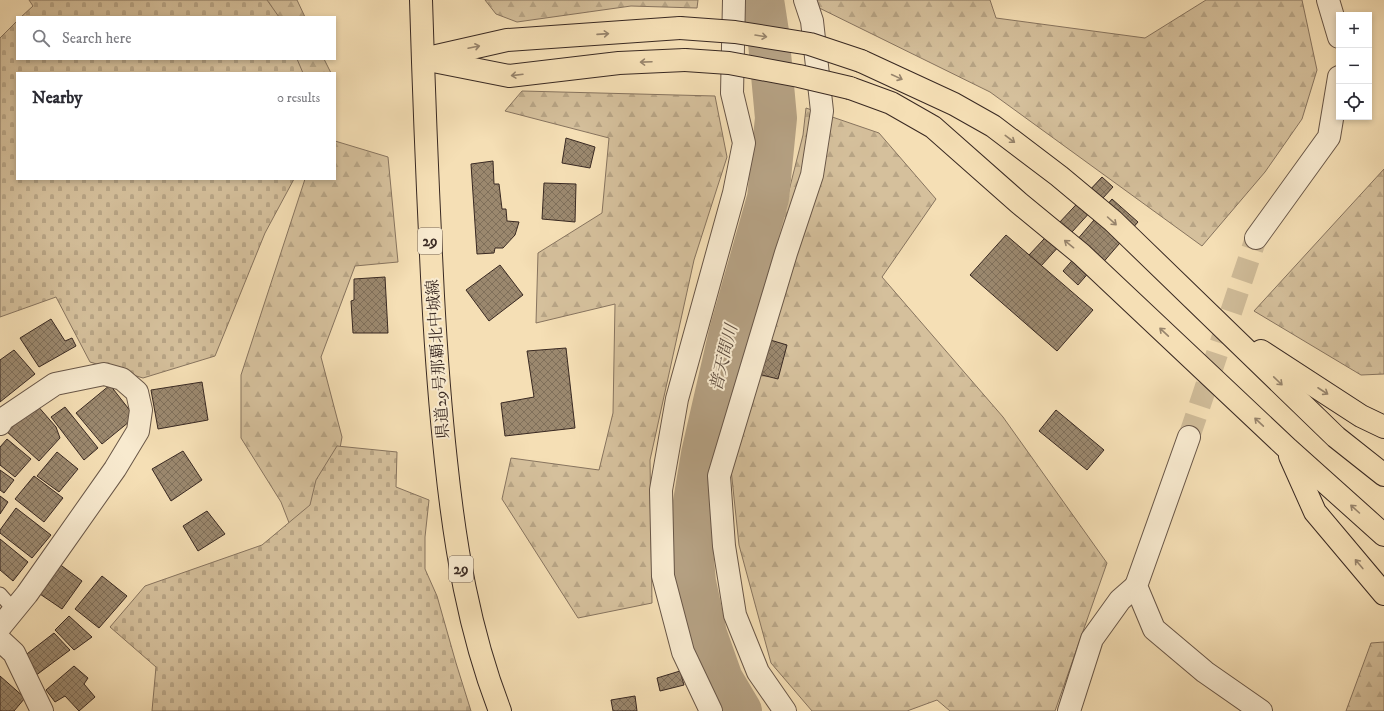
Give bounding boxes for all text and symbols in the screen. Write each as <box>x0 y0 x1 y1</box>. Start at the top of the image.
map controls <box>1336 12 1372 120</box>
button: + <box>1336 12 1372 48</box>
search box <box>16 16 336 60</box>
icon: search <box>30 27 52 49</box>
text: Search here <box>62 29 131 48</box>
one-way arrow <box>596 30 609 37</box>
one-way arrow <box>754 32 767 40</box>
one-way arrow <box>467 43 480 51</box>
button: − <box>1336 48 1372 84</box>
one-way arrow <box>640 58 653 65</box>
one-way arrow <box>511 71 524 79</box>
one-way arrow <box>890 74 902 81</box>
button: locate <box>1336 84 1372 120</box>
text: Nearby <box>32 87 82 109</box>
text: 0 results <box>277 90 320 106</box>
one-way arrow <box>1005 135 1016 143</box>
one-way arrow <box>1106 216 1117 225</box>
road number: 29 <box>418 228 442 254</box>
one-way arrow <box>1064 239 1075 248</box>
street label: 県道29号那覇北中城線 <box>422 279 454 439</box>
water label: 普天間川 <box>705 320 743 394</box>
one-way arrow <box>1159 328 1169 337</box>
one-way arrow <box>1273 376 1283 386</box>
one-way arrow <box>1317 388 1329 396</box>
one-way arrow <box>1254 417 1264 427</box>
one-way arrow <box>1350 505 1360 514</box>
road number: 29 <box>449 556 473 582</box>
one-way arrow <box>1354 559 1363 570</box>

